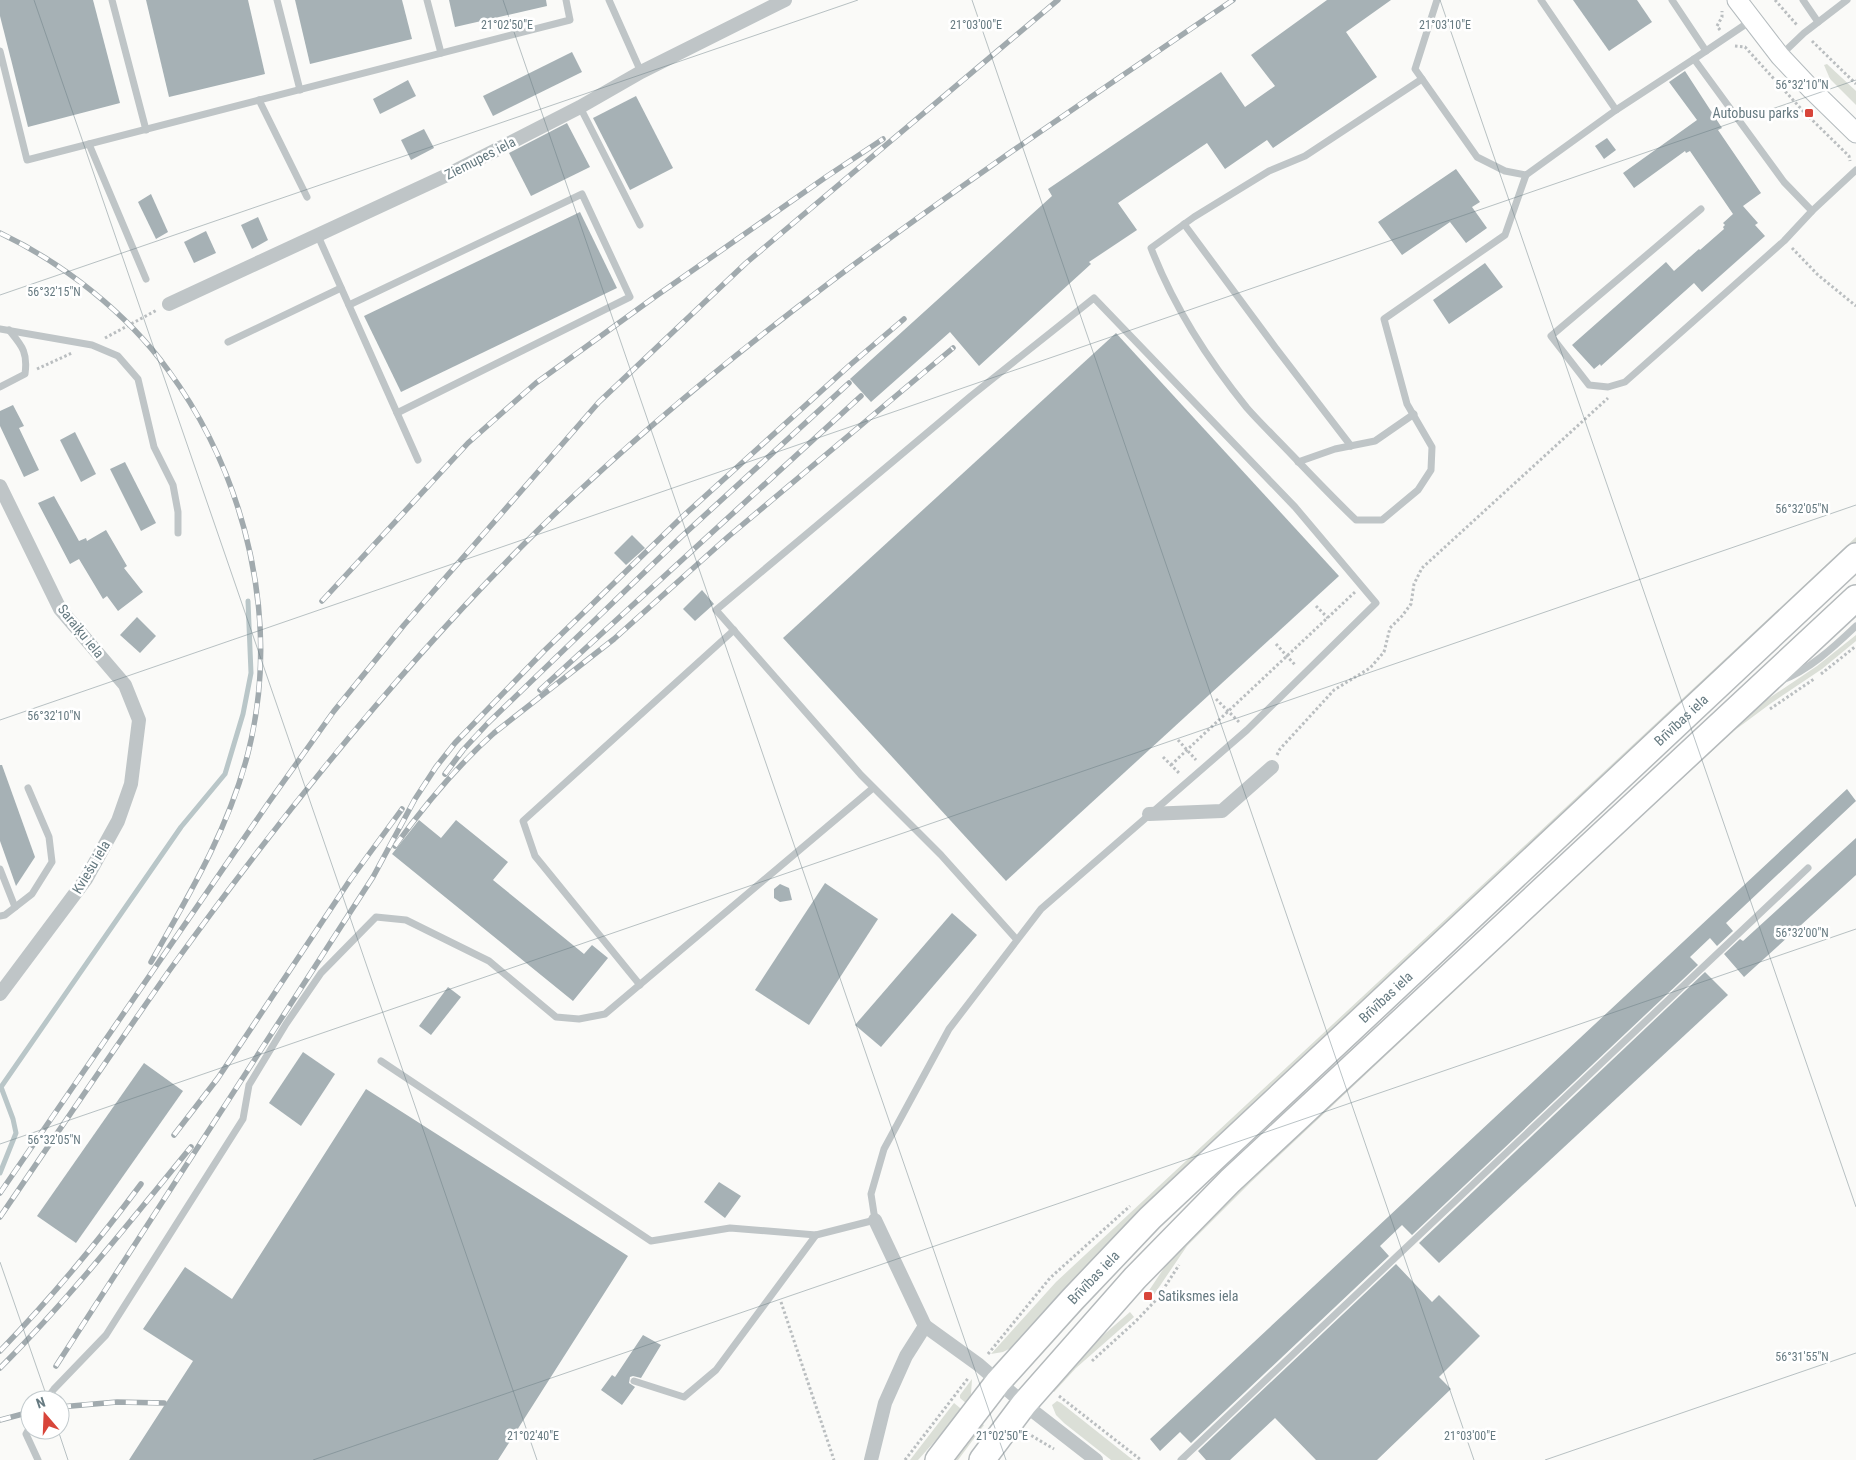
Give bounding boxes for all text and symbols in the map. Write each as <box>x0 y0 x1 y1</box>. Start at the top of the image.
text: 21°02'50"E <box>481 18 533 32</box>
text: 21°03'00"E <box>950 18 1002 32</box>
text: 21°03'10"E <box>1419 18 1471 32</box>
text: 56°32'10"N <box>1775 78 1829 92</box>
place label: Autobusu parks <box>1713 105 1799 121</box>
marker: Autobusu parks <box>1803 107 1815 119</box>
street label: Ziemupes iela <box>442 133 518 183</box>
text: 56°32'15"N <box>27 285 81 299</box>
text: 56°32'05"N <box>1775 502 1829 516</box>
street label: Saraiķu iela <box>54 601 107 661</box>
street label: Brīvības iela <box>1651 691 1711 749</box>
text: 56°32'10"N <box>27 709 81 723</box>
street label: Kviešu iela <box>69 838 113 896</box>
text: 56°32'00"N <box>1775 926 1829 940</box>
street label: Brīvības iela <box>1356 968 1416 1026</box>
text: 56°32'05"N <box>27 1133 81 1147</box>
street label: Brīvības iela <box>1064 1247 1123 1307</box>
place label: Satiksmes iela <box>1158 1288 1238 1304</box>
marker: Satiksmes iela <box>1142 1290 1154 1302</box>
text: 56°31'55"N <box>1775 1350 1829 1364</box>
north arrow <box>20 1390 70 1440</box>
text: N <box>34 1394 47 1412</box>
text: 21°02'40"E <box>507 1429 559 1443</box>
text: 21°02'50"E <box>976 1429 1028 1443</box>
text: 21°03'00"E <box>1444 1429 1496 1443</box>

